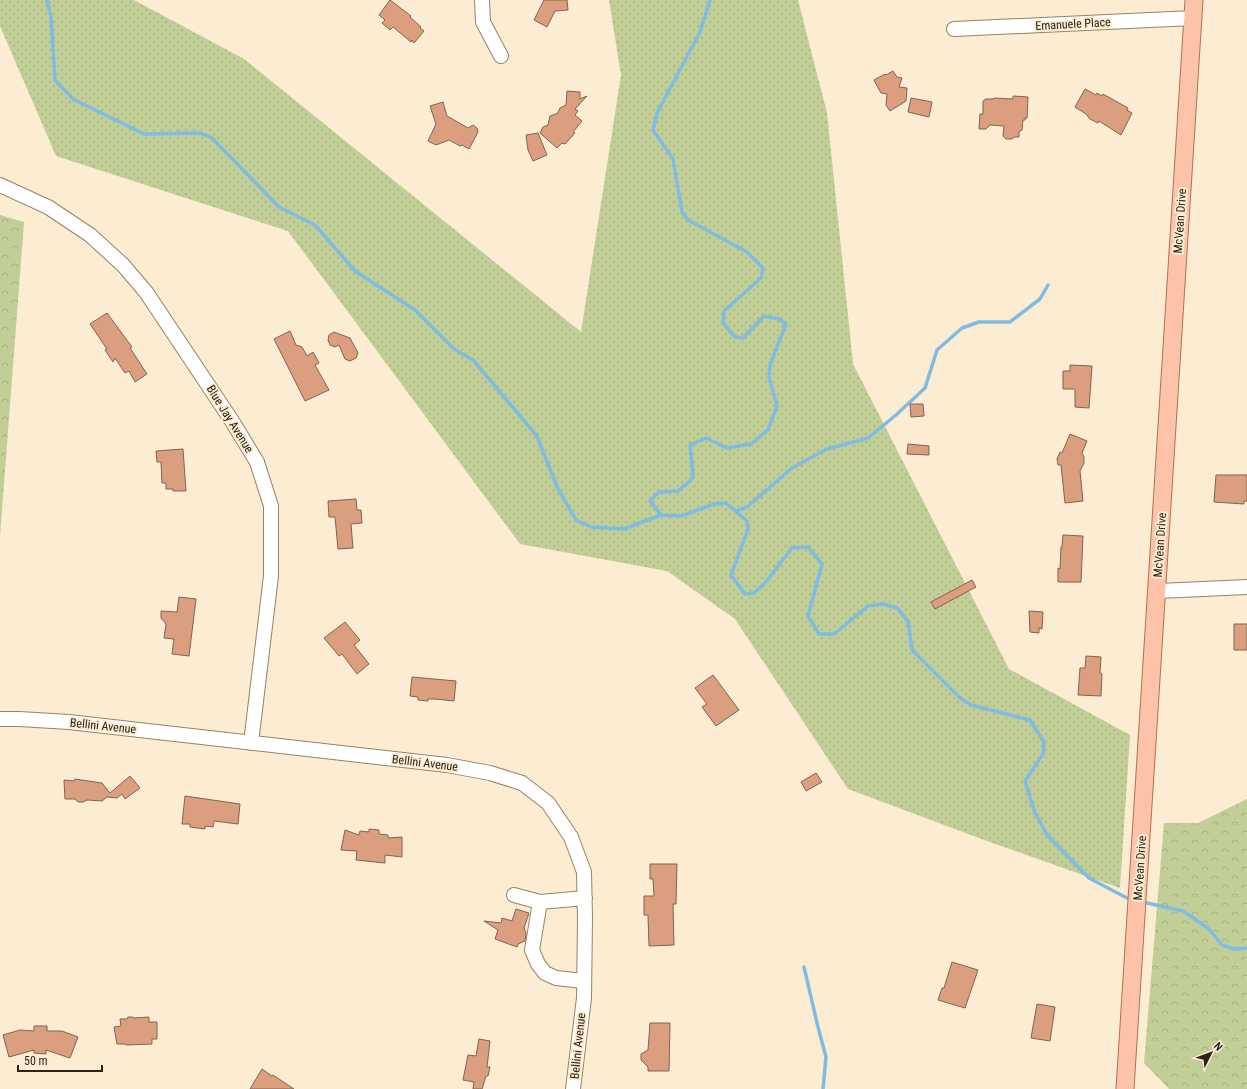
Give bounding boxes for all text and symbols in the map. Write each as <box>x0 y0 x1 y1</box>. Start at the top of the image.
street label: Emanuele Place <box>1035 15 1111 33</box>
street label: McVean Drive <box>1171 188 1189 254</box>
street label: Blue Jay Avenue <box>204 383 257 456</box>
street label: McVean Drive <box>1151 512 1169 578</box>
street label: Bellini Avenue <box>69 716 137 736</box>
street label: Bellini Avenue <box>391 752 459 774</box>
street label: McVean Drive <box>1131 835 1149 901</box>
street label: Bellini Avenue <box>568 1012 588 1080</box>
north arrow <box>1191 1033 1231 1073</box>
text: N <box>1211 1040 1225 1054</box>
scale bar <box>18 1047 102 1073</box>
text: 50 m <box>24 1054 48 1068</box>

